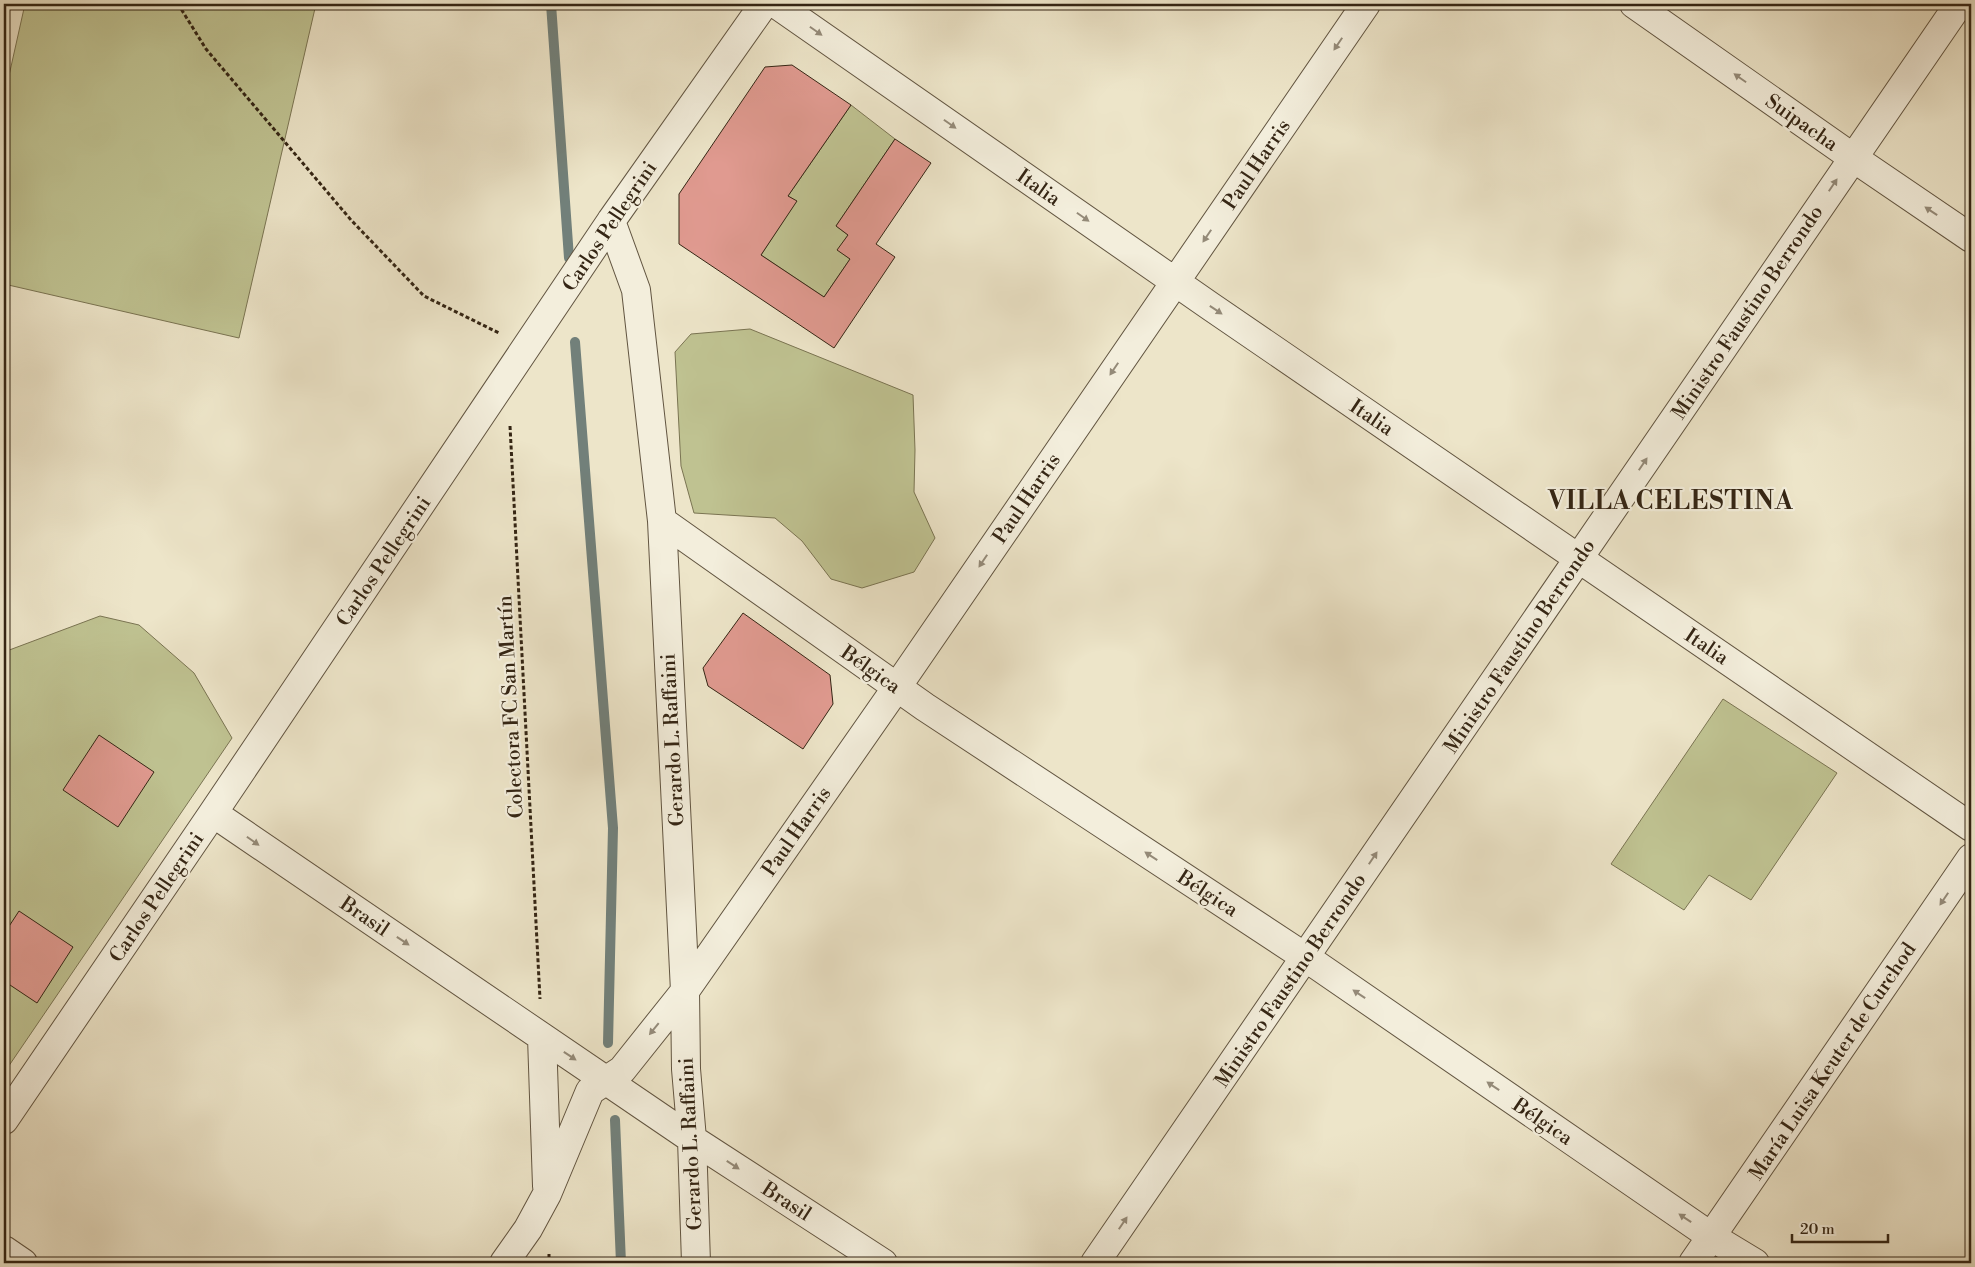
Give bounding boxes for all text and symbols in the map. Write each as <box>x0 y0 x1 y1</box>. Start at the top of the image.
one-way arrow <box>809 26 823 36</box>
one-way arrow <box>1333 37 1343 51</box>
one-way arrow <box>1733 73 1747 83</box>
street label: Suipacha <box>1760 89 1843 158</box>
street label: Paul Harris <box>1218 115 1297 215</box>
one-way arrow <box>943 119 956 129</box>
street label: Carlos Pellegrini <box>557 157 663 297</box>
street label: Italia <box>1011 164 1066 213</box>
one-way arrow <box>1828 178 1838 192</box>
street label: Ministro Faustino Berrondo <box>1667 201 1829 425</box>
one-way arrow <box>1924 206 1938 216</box>
one-way arrow <box>1076 212 1090 222</box>
one-way arrow <box>1202 229 1212 243</box>
one-way arrow <box>1209 305 1223 315</box>
one-way arrow <box>1110 363 1119 376</box>
street label: Italia <box>1344 395 1399 442</box>
street label: Paul Harris <box>988 449 1067 549</box>
one-way arrow <box>1638 457 1648 471</box>
district label: VILLA CELESTINA <box>1547 486 1794 517</box>
street label: Carlos Pellegrini <box>331 492 437 632</box>
street label: Ministro Faustino Berrondo <box>1439 535 1601 759</box>
one-way arrow <box>978 554 988 568</box>
street label: Colectora FC San Martín <box>493 595 530 819</box>
street label: Italia <box>1679 624 1734 671</box>
street label: Bélgica <box>835 640 906 700</box>
street label: Gerardo L. Raffaini <box>656 652 691 827</box>
street label: Paul Harris <box>757 782 837 882</box>
street label: Carlos Pellegrini <box>104 828 210 968</box>
one-way arrow <box>246 836 260 846</box>
one-way arrow <box>1145 851 1158 861</box>
one-way arrow <box>1368 851 1378 865</box>
street label: Bélgica <box>1171 865 1243 924</box>
street label: Ministro Faustino Berrondo <box>1210 869 1372 1093</box>
street label: Brasil <box>334 891 394 943</box>
one-way arrow <box>1939 892 1949 905</box>
one-way arrow <box>396 936 409 946</box>
street label: María Luisa Keuter de Curchod <box>1744 938 1923 1185</box>
one-way arrow <box>1352 989 1366 999</box>
one-way arrow <box>649 1023 660 1036</box>
one-way arrow <box>564 1051 577 1061</box>
street label: Gerardo L. Raffaini <box>674 1056 709 1231</box>
one-way arrow <box>1486 1081 1500 1091</box>
street label: Bélgica <box>1506 1093 1578 1152</box>
one-way arrow <box>726 1160 739 1170</box>
street label: Brasil <box>756 1177 816 1227</box>
scale bar <box>1792 1212 1889 1244</box>
one-way arrow <box>1678 1213 1692 1223</box>
one-way arrow <box>1118 1216 1128 1230</box>
text: 20 m <box>1800 1220 1835 1239</box>

